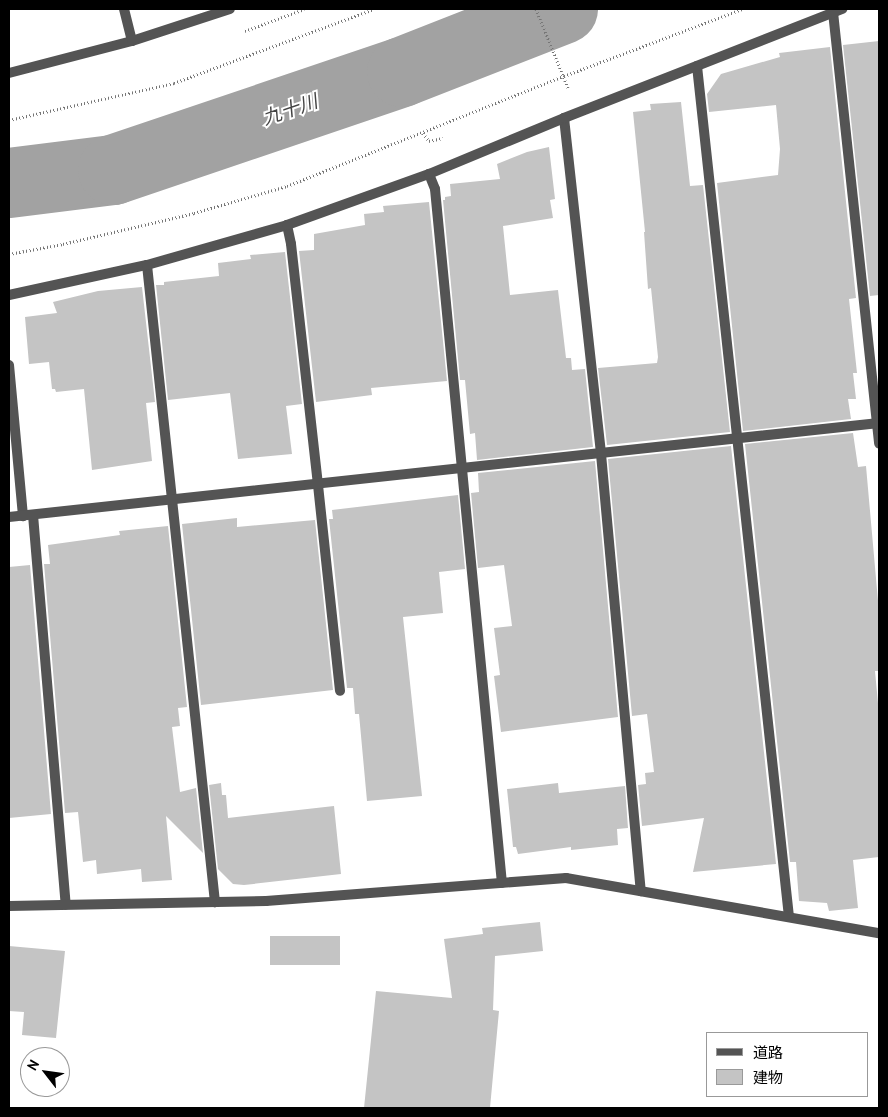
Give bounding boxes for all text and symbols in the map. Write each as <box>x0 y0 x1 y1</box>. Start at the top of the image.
water label: 九十川 <box>259 90 321 130</box>
legend <box>706 1032 868 1097</box>
text: 道路 <box>753 1043 783 1062</box>
north arrow <box>20 1047 70 1097</box>
text: N <box>23 1057 43 1073</box>
text: 建物 <box>753 1068 783 1087</box>

